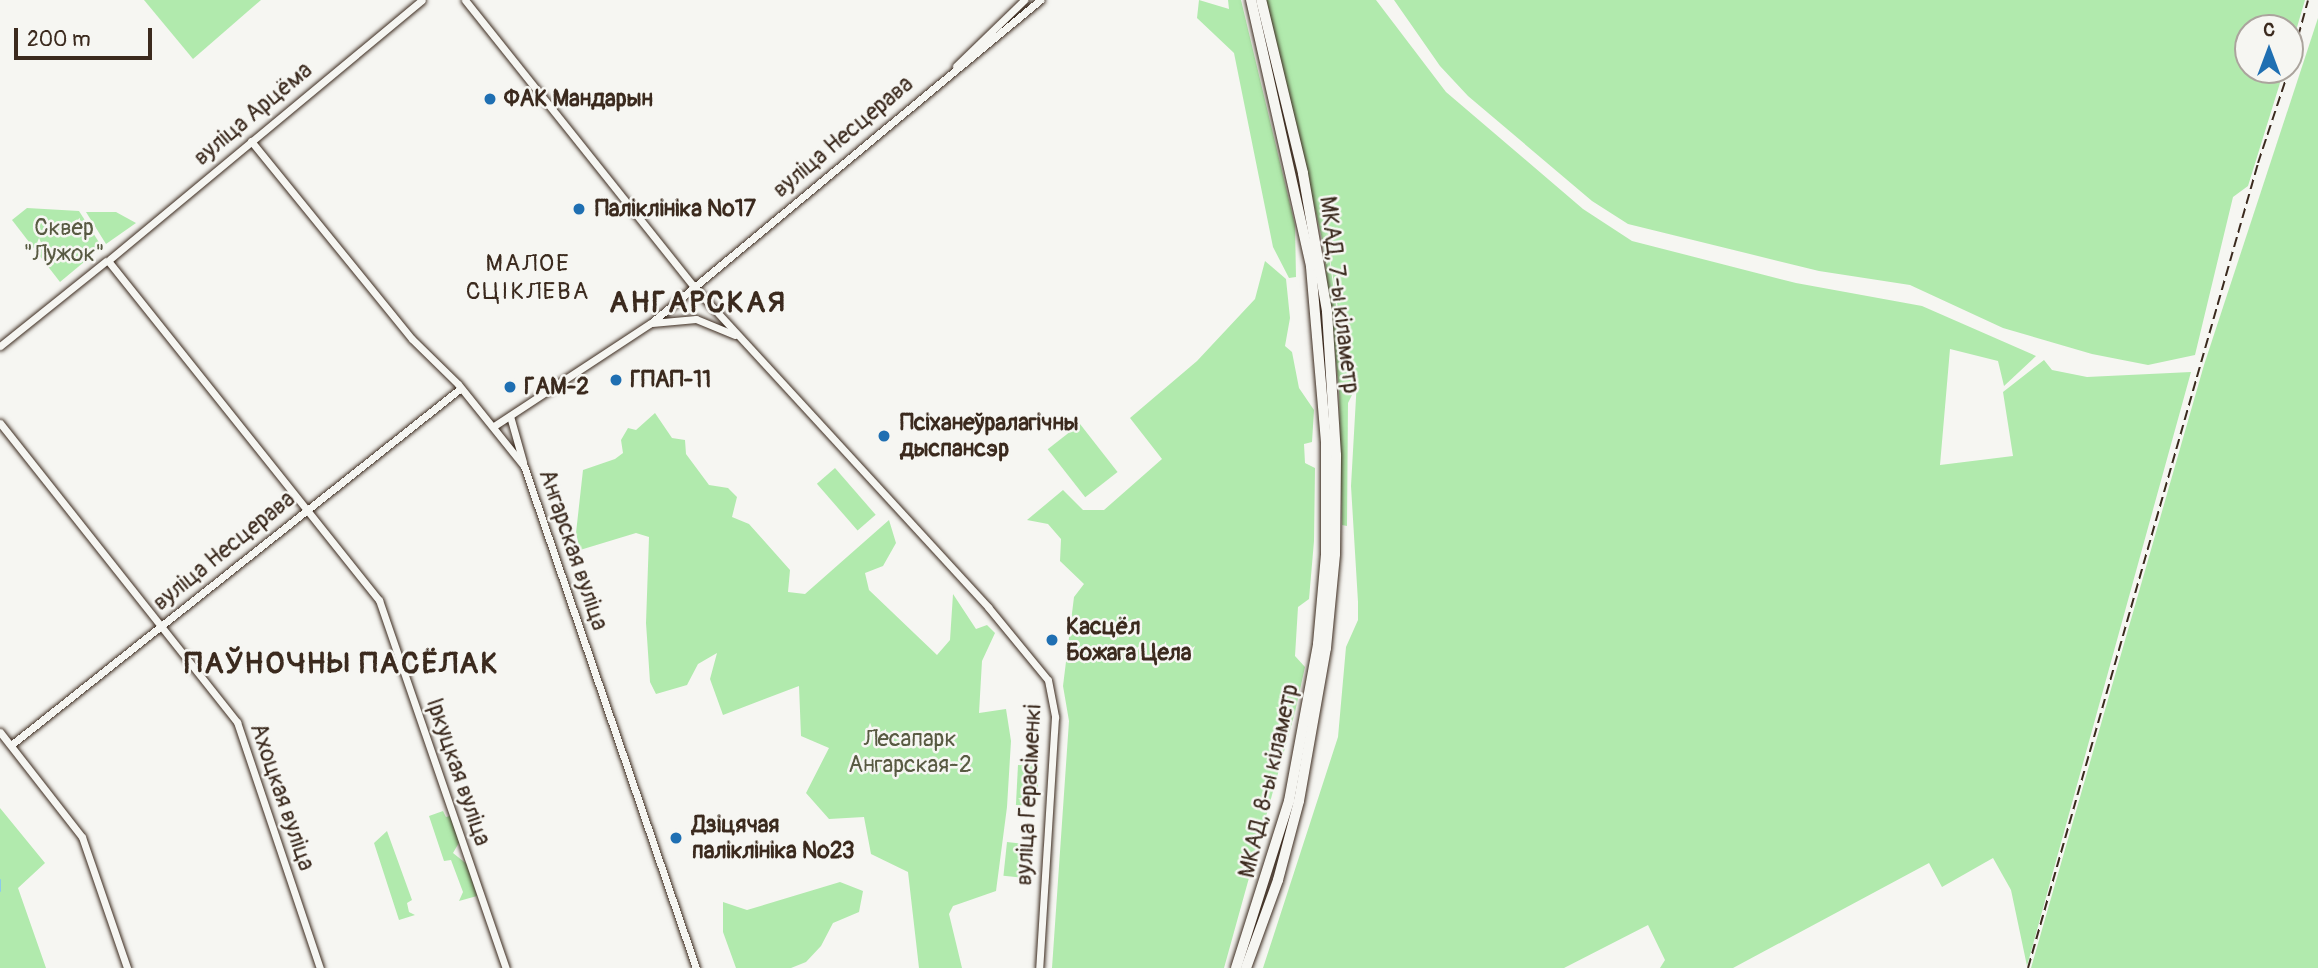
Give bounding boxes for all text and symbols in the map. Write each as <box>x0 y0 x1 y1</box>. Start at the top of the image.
scale bar <box>18 14 156 58</box>
north arrow <box>2234 14 2304 84</box>
text: С <box>2263 18 2275 42</box>
text: 200 m <box>27 26 91 53</box>
street label: вуліца Арцёма <box>188 57 318 171</box>
street label: вуліца Несцерава <box>767 70 919 204</box>
place label: ФАК Мандарын <box>504 85 653 113</box>
marker: ФАК Мандарын <box>482 91 498 107</box>
place label: Паліклініка №17 <box>595 195 756 223</box>
street label: МКАД, 7-ы кіламетр <box>1313 195 1365 395</box>
marker: Паліклініка №17 <box>569 199 589 219</box>
park label: Сквер "Лужок" <box>23 214 105 268</box>
district label: МАЛОЕ СЦІКЛЕВА <box>467 250 589 306</box>
district label: АНГАРСКАЯ <box>610 285 786 321</box>
place label: ГПАП-11 <box>630 366 711 394</box>
marker: ГПАП-11 <box>608 372 624 388</box>
place label: ГАМ-2 <box>524 373 589 401</box>
marker: ГАМ-2 <box>502 379 518 395</box>
place label: Псіханеўралагічны дыспансэр <box>900 409 1079 463</box>
marker: Псіханеўралагічны дыспансэр <box>874 426 894 446</box>
street label: Ангарская вуліца <box>533 466 613 634</box>
street label: вуліца Несцерава <box>148 485 300 617</box>
place label: Касцёл Божага Цела <box>1066 613 1192 667</box>
marker: Касцёл Божага Цела <box>1044 632 1060 648</box>
district label: ПАЎНОЧНЫ ПАСЁЛАК <box>186 646 498 682</box>
street label: МКАД, 8-ы кіламетр <box>1233 681 1305 881</box>
street label: Іркуцкая вуліца <box>420 695 496 849</box>
street label: вуліца Герасіменкі <box>1010 704 1048 886</box>
street label: Ахоцкая вуліца <box>244 720 320 874</box>
park label: Лесапарк Ангарская-2 <box>848 725 972 779</box>
place label: Дзіцячая паліклініка №23 <box>692 811 855 865</box>
marker: Дзіцячая паліклініка №23 <box>666 828 686 848</box>

